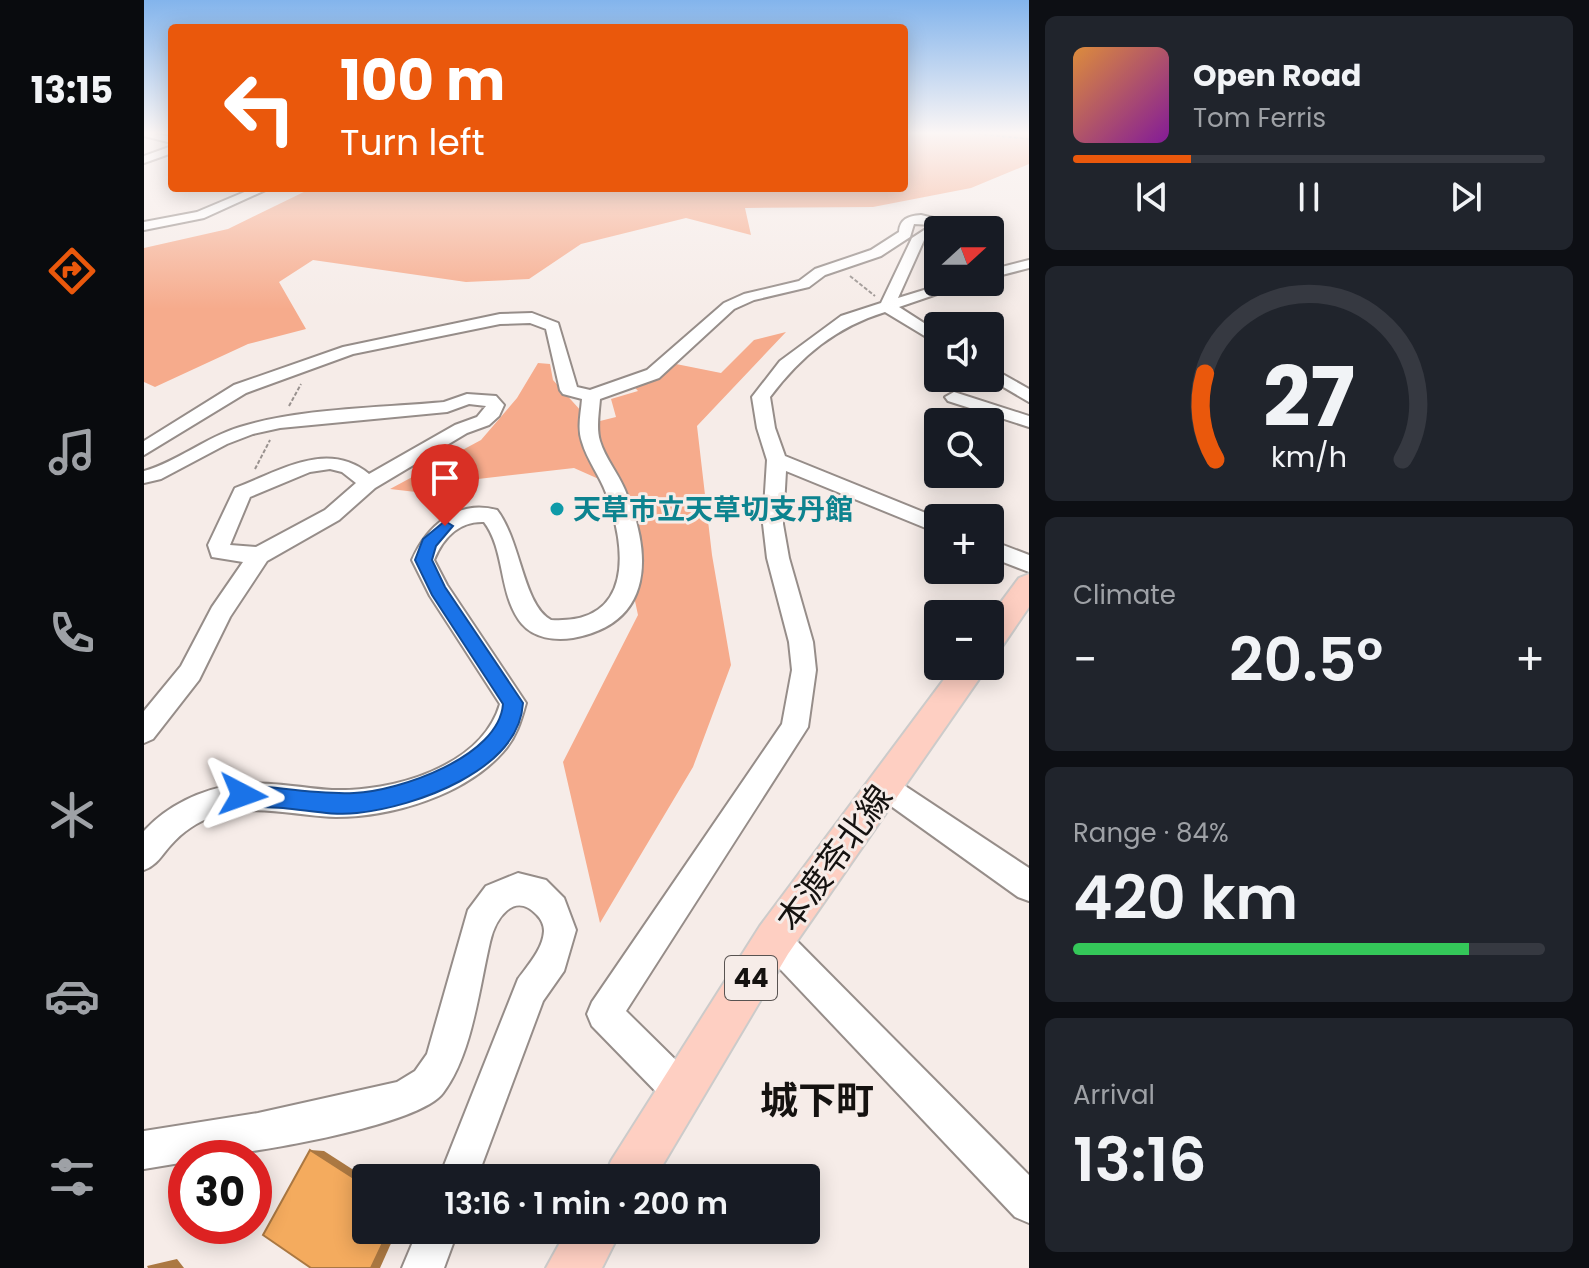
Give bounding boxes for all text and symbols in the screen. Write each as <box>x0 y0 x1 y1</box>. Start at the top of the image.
text: 100 m <box>340 41 505 120</box>
text: Open Road <box>1193 54 1361 97</box>
icon: left <box>208 56 312 160</box>
text: 13:15 <box>31 65 113 116</box>
text: Tom Ferris <box>1193 100 1326 136</box>
text: Turn left <box>340 117 485 168</box>
icon: previous <box>1130 175 1174 219</box>
icon: pause <box>1287 175 1331 219</box>
icon: next <box>1444 175 1488 219</box>
north arrow <box>924 216 1004 296</box>
map controls <box>924 216 1004 680</box>
icon: directions <box>44 243 100 299</box>
button: sound <box>924 312 1004 392</box>
text: 27 <box>1263 338 1355 454</box>
button: search <box>924 408 1004 488</box>
icon: music <box>44 424 100 480</box>
text: km/h <box>1271 437 1347 477</box>
pin <box>411 444 479 526</box>
icon: arrive <box>423 456 467 500</box>
place label: 天草市立天草切支丹館 <box>573 490 853 529</box>
marker: 天草市立天草切支丹館 <box>548 500 566 518</box>
button: + <box>924 504 1004 584</box>
text: Climate <box>1073 577 1176 613</box>
button: − <box>924 600 1004 680</box>
icon: phone <box>44 605 100 661</box>
text: 20.5° <box>1229 618 1383 702</box>
text: − <box>1073 629 1097 690</box>
text: + <box>1515 629 1545 690</box>
position arrow <box>201 753 285 837</box>
street label: 本渡苓北線 <box>765 775 903 941</box>
icon: climate <box>44 787 100 843</box>
text: Range · 84% <box>1073 815 1229 851</box>
text: 420 km <box>1073 856 1298 940</box>
road number: 44 <box>725 956 777 1000</box>
icon: car <box>44 968 100 1024</box>
district label: 城下町 <box>760 1074 874 1127</box>
text: Arrival <box>1073 1077 1155 1113</box>
text: 13:16 <box>1073 1118 1207 1202</box>
speed limit sign: 30 <box>168 1140 272 1244</box>
icon: filters <box>44 1149 100 1205</box>
text: 13:16 · 1 min · 200 m <box>444 1182 728 1225</box>

